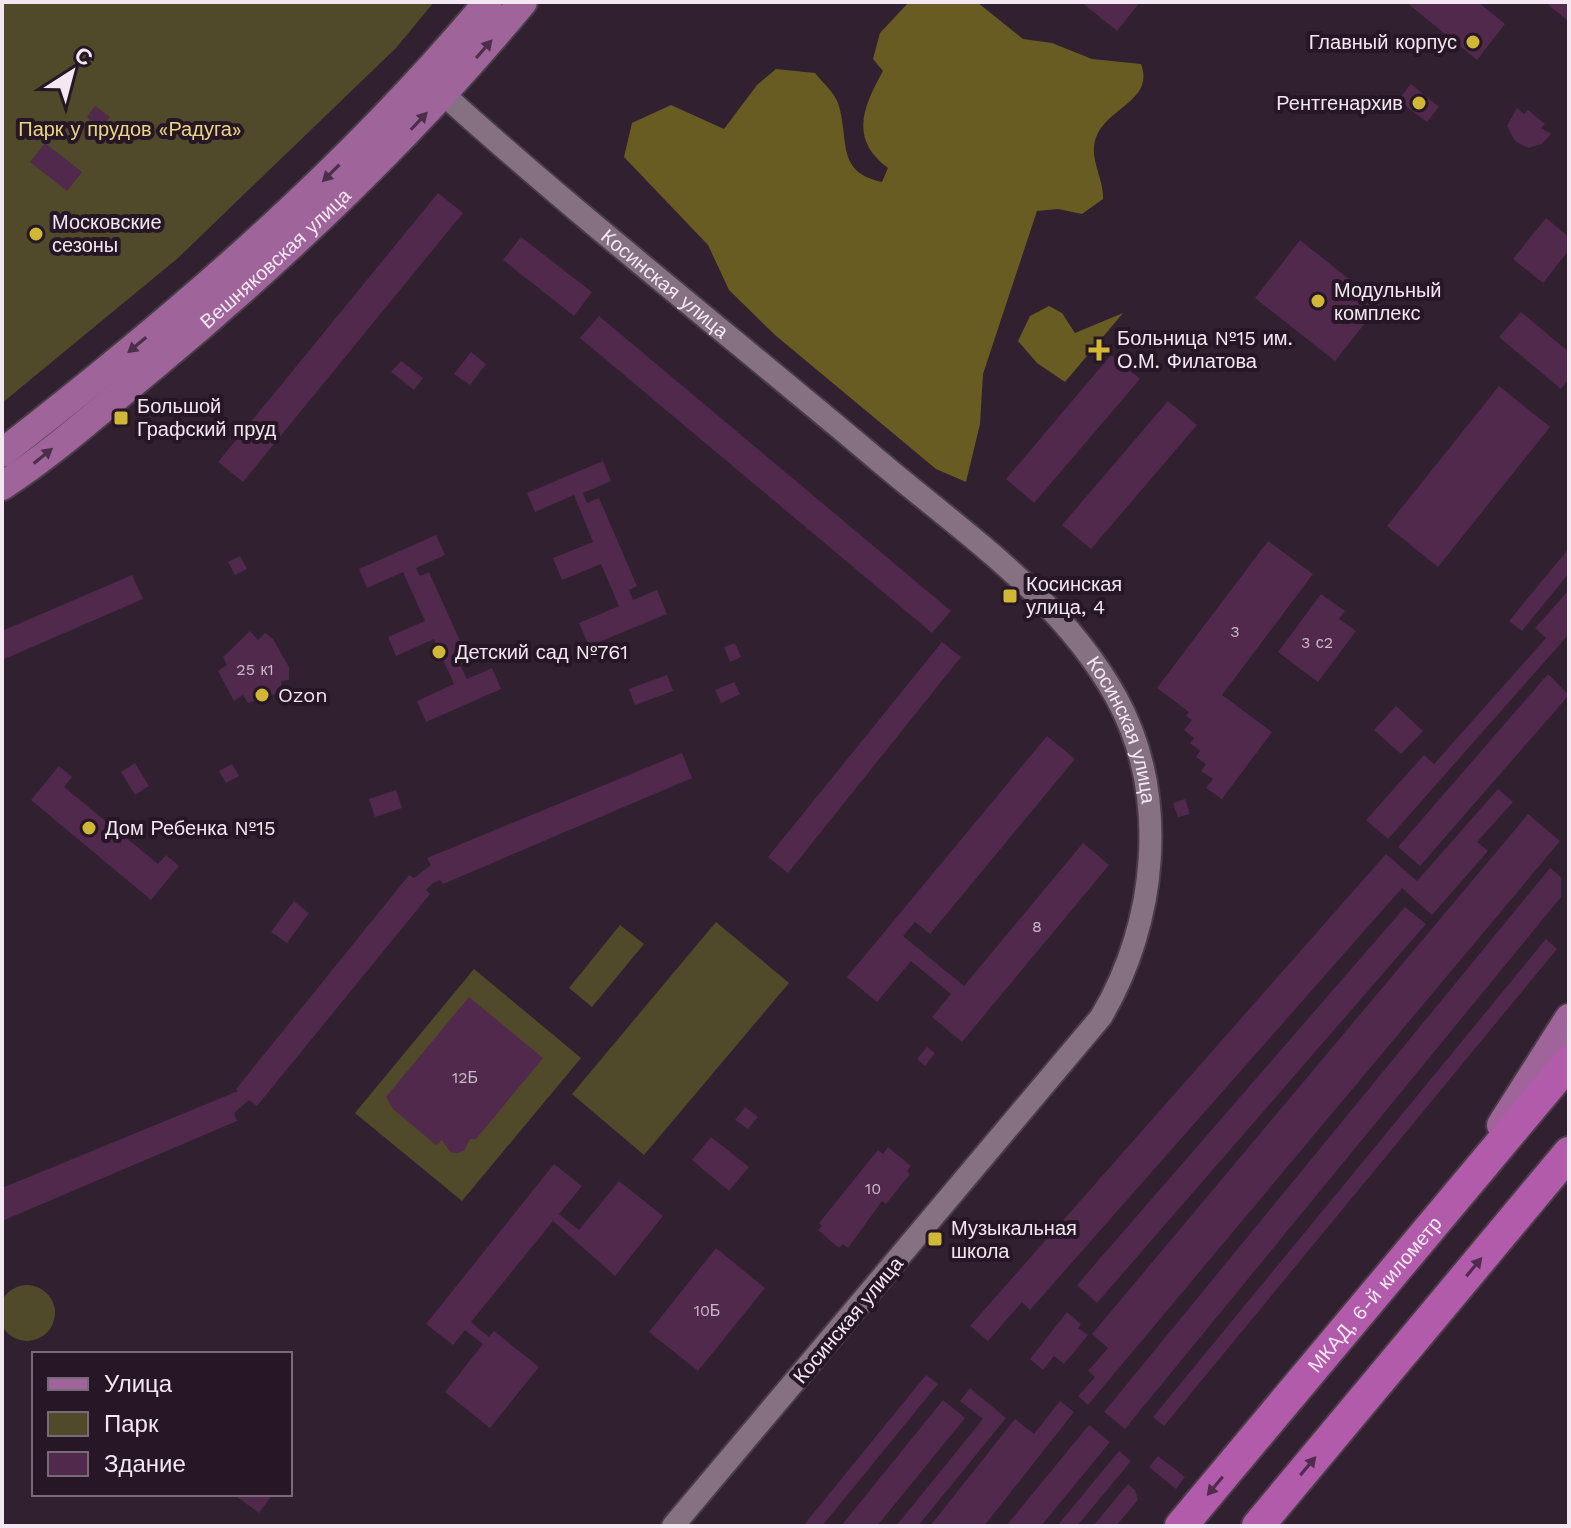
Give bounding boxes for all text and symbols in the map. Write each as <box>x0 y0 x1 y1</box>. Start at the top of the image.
place label: Главный корпус <box>1309 30 1457 54</box>
north arrow <box>32 32 112 112</box>
marker: Главный корпус <box>1464 33 1482 51</box>
one-way arrow <box>475 39 492 59</box>
text: С <box>70 41 97 71</box>
place label: Рентгенархив <box>1276 91 1403 115</box>
marker: Рентгенархив <box>1410 94 1428 112</box>
one-way arrow <box>409 112 428 131</box>
park label: Парк у прудов «Радуга» <box>18 117 242 141</box>
one-way arrow <box>322 163 341 181</box>
street label: Вешняковская улица <box>195 183 356 333</box>
place label: Московские сезоны <box>52 210 162 257</box>
street label: Косинская улица <box>596 224 734 344</box>
marker: Московские сезоны <box>27 225 45 243</box>
place label: Модульный комплекс <box>1334 278 1441 325</box>
marker: Модульный комплекс <box>1309 292 1327 310</box>
place label: Больница №15 им. О.М. Филатова <box>1117 326 1293 373</box>
one-way arrow <box>127 336 147 353</box>
marker: Больница №15 им. О.М. Филатова <box>1088 339 1110 361</box>
place label: Большой Графский пруд <box>137 394 276 441</box>
marker: Большой Графский пруд <box>112 409 130 427</box>
one-way arrow <box>33 448 53 465</box>
place label: Косинская улица, 4 <box>1026 572 1122 619</box>
marker: Косинская улица, 4 <box>1001 587 1019 605</box>
house number: 3 <box>1230 622 1240 641</box>
house number: 3 с2 <box>1301 633 1333 652</box>
place label: Детский сад №761 <box>455 640 628 664</box>
marker: Детский сад №761 <box>430 643 448 661</box>
street label: Косинская улица <box>1082 651 1161 806</box>
house number: 25 к1 <box>236 660 274 679</box>
place label: Ozon <box>278 683 328 707</box>
marker: Ozon <box>253 686 271 704</box>
place label: Дом Ребенка №15 <box>105 816 276 840</box>
marker: Дом Ребенка №15 <box>80 819 98 837</box>
house number: 8 <box>1032 917 1042 936</box>
house number: 12Б <box>452 1068 478 1087</box>
house number: 10 <box>865 1179 881 1198</box>
street label: МКАД, 6-й километр <box>1303 1211 1447 1377</box>
place label: Музыкальная школа <box>951 1216 1077 1263</box>
marker: Музыкальная школа <box>926 1230 944 1248</box>
street label: Косинская улица <box>788 1251 909 1388</box>
one-way arrow <box>1465 1257 1482 1277</box>
house number: 10Б <box>694 1301 720 1320</box>
legend <box>32 1352 292 1496</box>
text: Улица <box>104 1370 173 1398</box>
text: Парк <box>104 1410 159 1438</box>
text: Здание <box>104 1450 186 1478</box>
one-way arrow <box>1299 1456 1316 1476</box>
one-way arrow <box>1207 1476 1224 1496</box>

